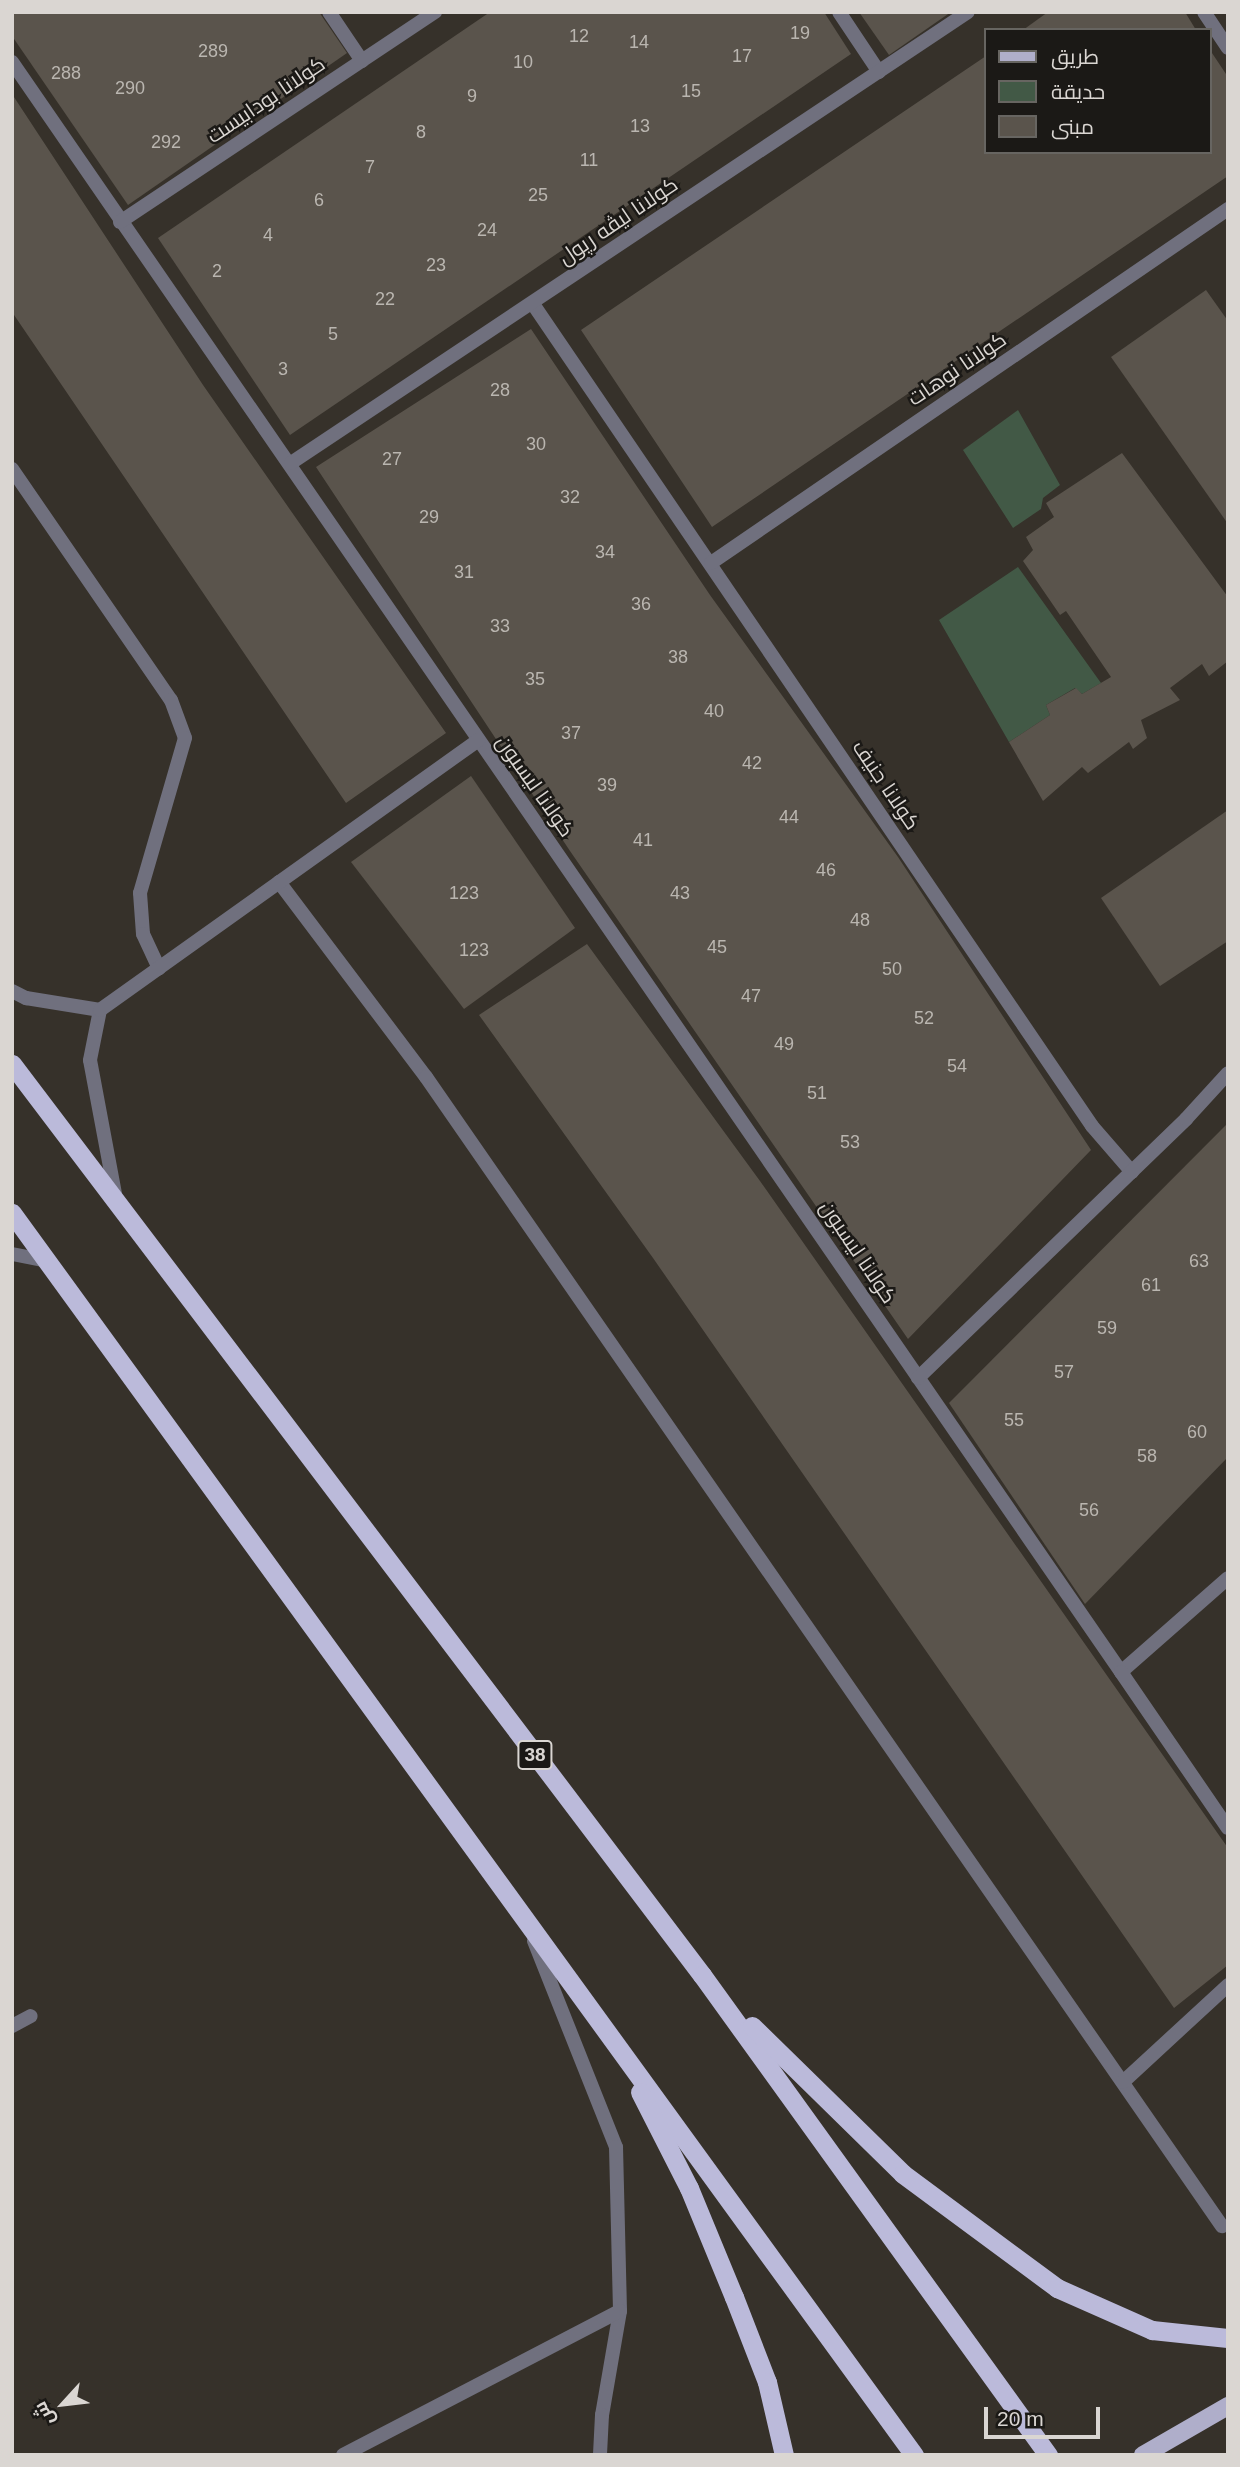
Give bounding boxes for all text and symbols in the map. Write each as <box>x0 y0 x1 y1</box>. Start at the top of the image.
house number: 19 <box>790 22 810 44</box>
house number: 12 <box>569 25 589 47</box>
legend <box>984 28 1212 154</box>
house number: 14 <box>629 31 649 53</box>
house number: 289 <box>198 40 228 62</box>
house number: 17 <box>732 45 752 67</box>
text: طريق <box>1051 45 1099 68</box>
street label: كولانا بودابيست <box>202 51 330 149</box>
house number: 10 <box>513 51 533 73</box>
house number: 288 <box>51 62 81 84</box>
house number: 290 <box>115 77 145 99</box>
house number: 15 <box>681 80 701 102</box>
text: حديقة <box>1051 80 1105 103</box>
house number: 9 <box>467 85 477 107</box>
house number: 13 <box>630 115 650 137</box>
text: مبنى <box>1051 115 1094 138</box>
house number: 8 <box>416 121 426 143</box>
house number: 292 <box>151 131 181 153</box>
house number: 11 <box>580 149 598 171</box>
house number: 7 <box>365 156 375 178</box>
street label: كولانا ليڤه رپول <box>553 172 683 270</box>
house number: 25 <box>528 184 548 206</box>
house number: 6 <box>314 189 324 211</box>
house number: 24 <box>477 219 497 241</box>
house number: 4 <box>263 224 273 246</box>
house number: 23 <box>426 254 446 276</box>
house number: 2 <box>212 260 222 282</box>
house number: 22 <box>375 288 395 310</box>
house number: 5 <box>328 323 338 345</box>
street label: كولانا نوهات <box>903 327 1011 411</box>
house number: 3 <box>278 358 288 380</box>
house number: 28 <box>490 379 510 401</box>
house number: 30 <box>526 433 546 455</box>
house number: 27 <box>382 448 402 470</box>
house number: 32 <box>560 486 580 508</box>
house number: 29 <box>419 506 439 528</box>
house number: 34 <box>595 541 615 563</box>
house number: 31 <box>454 561 474 583</box>
house number: 36 <box>631 593 651 615</box>
house number: 33 <box>490 615 510 637</box>
house number: 38 <box>668 646 688 668</box>
house number: 35 <box>525 668 545 690</box>
house number: 40 <box>704 700 724 722</box>
house number: 37 <box>561 722 581 744</box>
street label: كولانا ليسبون <box>491 730 579 842</box>
street label: كولانا جنيف <box>847 735 925 835</box>
house number: 42 <box>742 752 762 774</box>
house number: 39 <box>597 774 617 796</box>
house number: 44 <box>779 806 799 828</box>
house number: 41 <box>633 829 653 851</box>
house number: 46 <box>816 859 836 881</box>
house number: 123 <box>449 882 479 904</box>
house number: 43 <box>670 882 690 904</box>
house number: 48 <box>850 909 870 931</box>
house number: 45 <box>707 936 727 958</box>
house number: 123 <box>459 939 489 961</box>
house number: 50 <box>882 958 902 980</box>
house number: 47 <box>741 985 761 1007</box>
house number: 52 <box>914 1007 934 1029</box>
house number: 49 <box>774 1033 794 1055</box>
house number: 54 <box>947 1055 967 1077</box>
house number: 51 <box>807 1082 827 1104</box>
house number: 53 <box>840 1131 860 1153</box>
street label: كولانا ليسبون <box>814 1196 902 1308</box>
house number: 63 <box>1189 1250 1209 1272</box>
house number: 61 <box>1141 1274 1161 1296</box>
house number: 59 <box>1097 1317 1117 1339</box>
house number: 57 <box>1054 1361 1074 1383</box>
house number: 55 <box>1004 1409 1024 1431</box>
house number: 60 <box>1187 1421 1207 1443</box>
house number: 58 <box>1137 1445 1157 1467</box>
house number: 56 <box>1079 1499 1099 1521</box>
road number: 38 <box>516 1740 554 1770</box>
north arrow <box>28 2369 98 2439</box>
scale bar <box>988 2394 1104 2438</box>
text: ش <box>29 2398 59 2429</box>
text: 20 m <box>997 2407 1044 2430</box>

